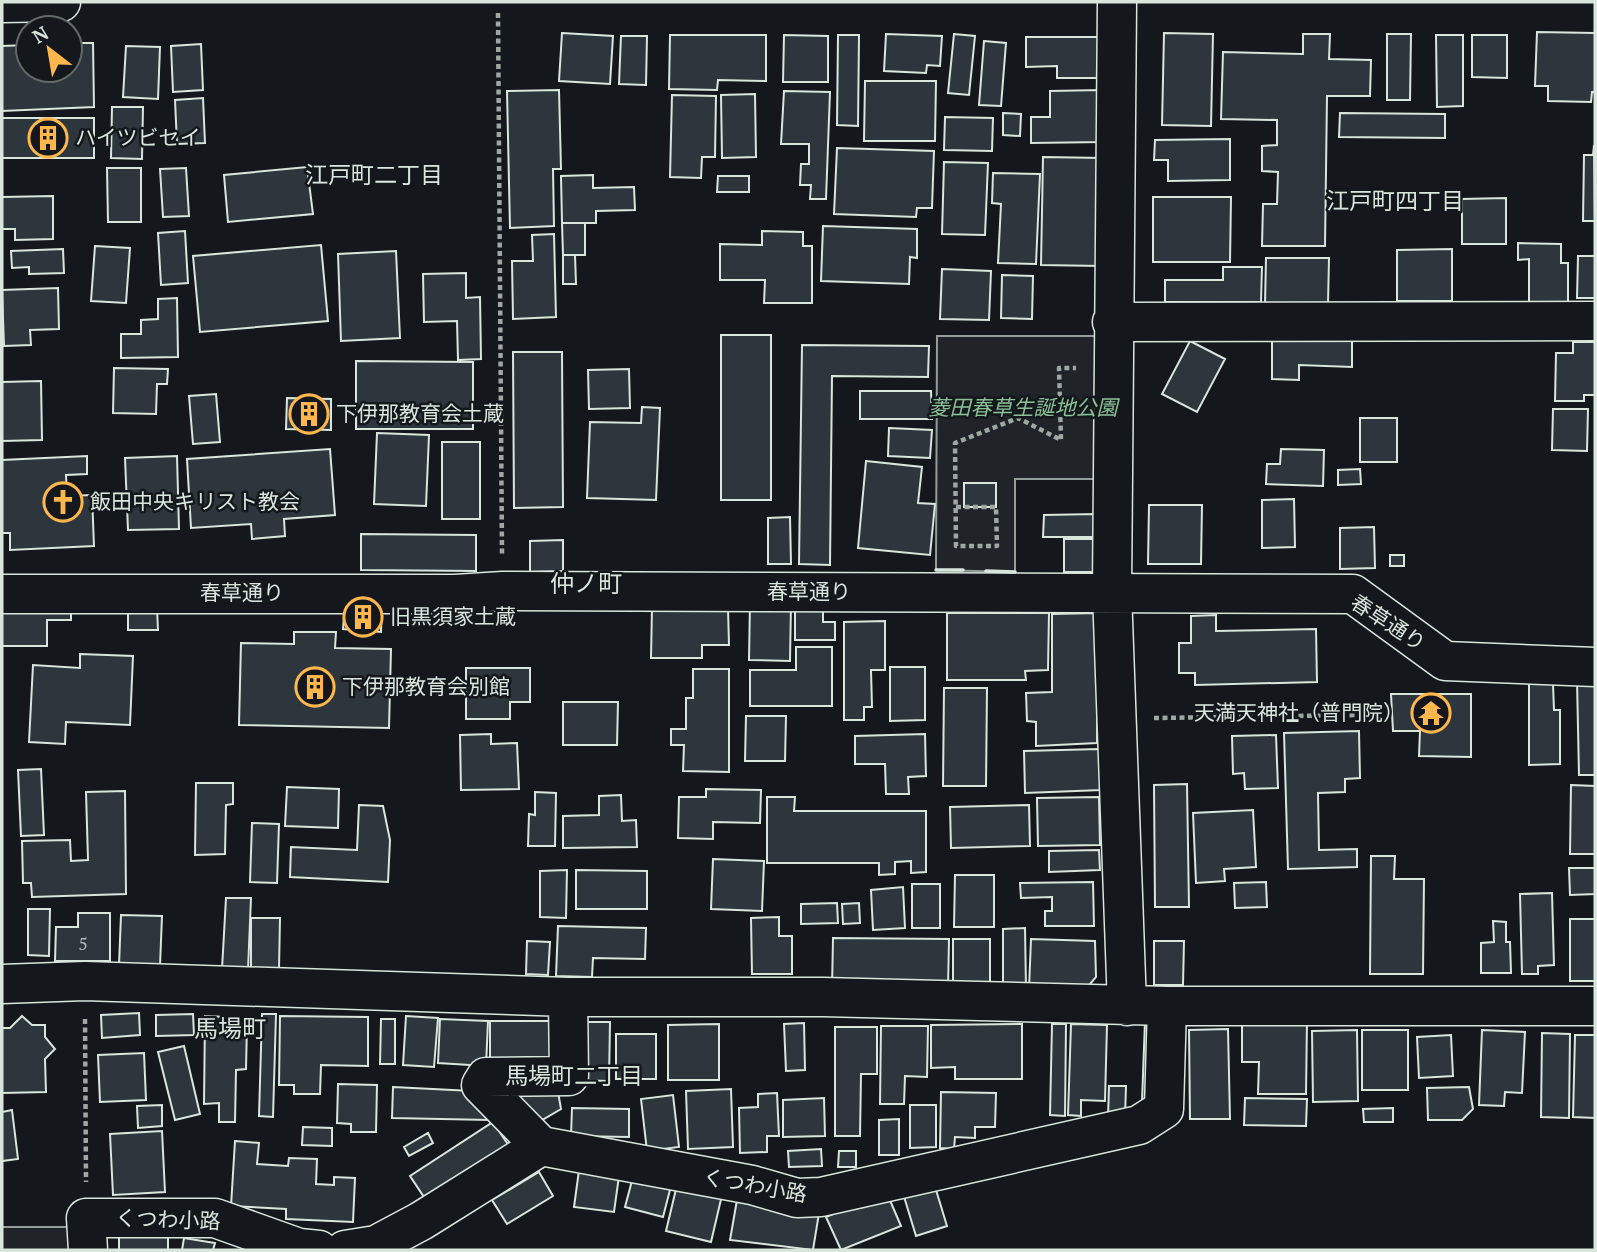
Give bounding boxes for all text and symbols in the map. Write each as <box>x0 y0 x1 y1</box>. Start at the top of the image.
north arrow <box>14 14 84 84</box>
text: N <box>27 19 53 48</box>
building icon: ハイツビセイ <box>27 117 69 159</box>
place label: ハイツビセイ <box>75 123 201 151</box>
district label: 江戸町二丁目 <box>305 159 443 190</box>
district label: 江戸町四丁目 <box>1326 185 1464 216</box>
building icon: 下伊那教育会土蔵 <box>288 393 330 435</box>
park label: 菱田春草生誕地公園 <box>929 393 1120 421</box>
place label: 下伊那教育会土蔵 <box>336 399 504 427</box>
church icon: 飯田中央キリスト教会 <box>42 481 84 523</box>
place label: 飯田中央キリスト教会 <box>90 487 300 515</box>
district label: 仲ノ町 <box>550 567 622 599</box>
street label: 春草通り <box>767 577 851 605</box>
street label: 春草通り <box>200 578 284 606</box>
street label: 春草通り <box>1346 588 1431 657</box>
building icon: 旧黒須家土蔵 <box>342 596 384 638</box>
place label: 旧黒須家土蔵 <box>390 602 516 630</box>
building icon: 下伊那教育会別館 <box>294 666 336 708</box>
place label: 下伊那教育会別館 <box>342 672 510 700</box>
temple icon: 天満天神社（普門院） <box>1410 692 1452 734</box>
place label: 天満天神社（普門院） <box>1194 698 1404 726</box>
house number: 5 <box>78 931 88 955</box>
district label: 馬場町 <box>194 1012 266 1044</box>
district label: 馬場町二丁目 <box>505 1060 643 1091</box>
street label: くつわ小路 <box>701 1162 809 1208</box>
street label: くつわ小路 <box>115 1203 221 1235</box>

